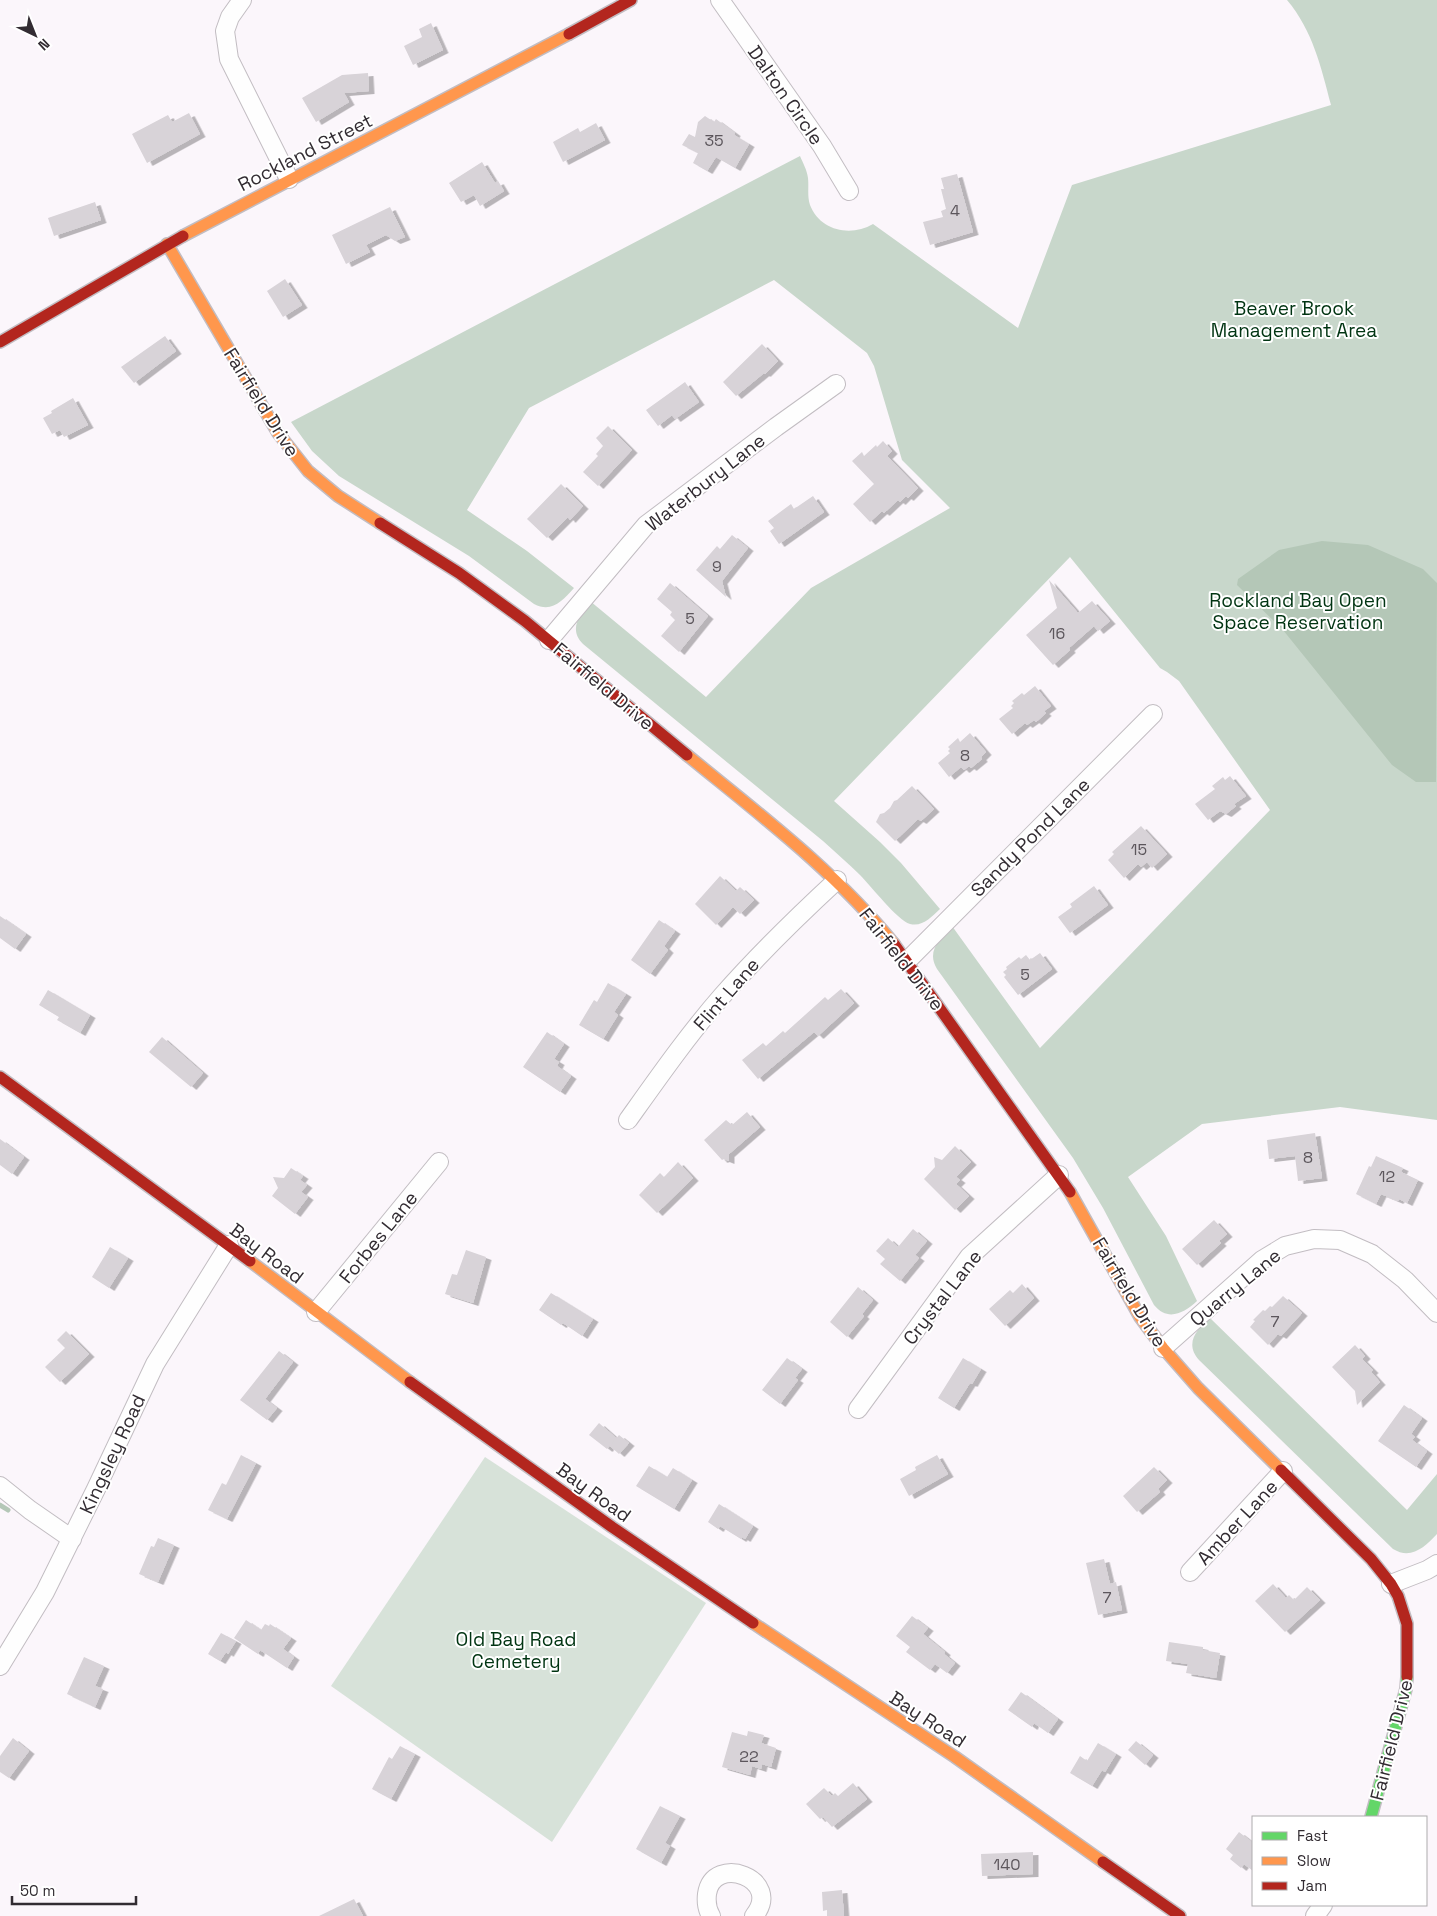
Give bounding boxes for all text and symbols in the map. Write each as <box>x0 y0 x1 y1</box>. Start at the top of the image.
north arrow <box>10 10 60 60</box>
text: N <box>34 35 53 54</box>
street label: Dalton Circle <box>742 41 829 150</box>
street label: Rockland Street <box>234 108 377 197</box>
house number: 35 <box>704 130 724 151</box>
house number: 4 <box>950 200 960 221</box>
park label: Beaver Brook Management Area <box>1211 296 1377 343</box>
street label: Fairfield Drive <box>218 343 305 461</box>
street label: Waterbury Lane <box>640 428 770 537</box>
house number: 9 <box>712 556 722 577</box>
park label: Rockland Bay Open Space Reservation <box>1209 588 1387 635</box>
house number: 5 <box>685 608 695 629</box>
house number: 16 <box>1049 623 1065 644</box>
street label: Fairfield Drive <box>548 637 659 736</box>
house number: 8 <box>960 745 970 766</box>
street label: Sandy Pond Lane <box>965 772 1095 902</box>
house number: 15 <box>1131 839 1147 860</box>
street label: Fairfield Drive <box>854 903 950 1016</box>
street label: Flint Lane <box>688 953 765 1036</box>
house number: 5 <box>1020 964 1030 985</box>
house number: 8 <box>1303 1147 1313 1168</box>
house number: 12 <box>1379 1166 1395 1187</box>
street label: Forbes Lane <box>334 1186 423 1289</box>
street label: Bay Road <box>225 1217 309 1289</box>
street label: Fairfield Drive <box>1087 1233 1172 1352</box>
street label: Quarry Lane <box>1185 1243 1286 1332</box>
street label: Crystal Lane <box>897 1245 987 1350</box>
house number: 7 <box>1270 1311 1280 1332</box>
street label: Kingsley Road <box>74 1390 151 1518</box>
street label: Bay Road <box>551 1457 636 1528</box>
street label: Amber Lane <box>1191 1474 1283 1570</box>
house number: 7 <box>1102 1587 1112 1608</box>
park label: Old Bay Road Cemetery <box>456 1627 576 1674</box>
street label: Fairfield Drive <box>1364 1677 1419 1803</box>
street label: Bay Road <box>885 1685 971 1753</box>
house number: 22 <box>739 1746 759 1767</box>
legend <box>1252 1816 1427 1906</box>
text: Fast <box>1297 1826 1328 1845</box>
text: Slow <box>1297 1851 1331 1870</box>
house number: 140 <box>994 1854 1020 1875</box>
scale bar <box>12 1874 136 1906</box>
text: Jam <box>1297 1876 1327 1895</box>
text: 50 m <box>20 1881 55 1900</box>

